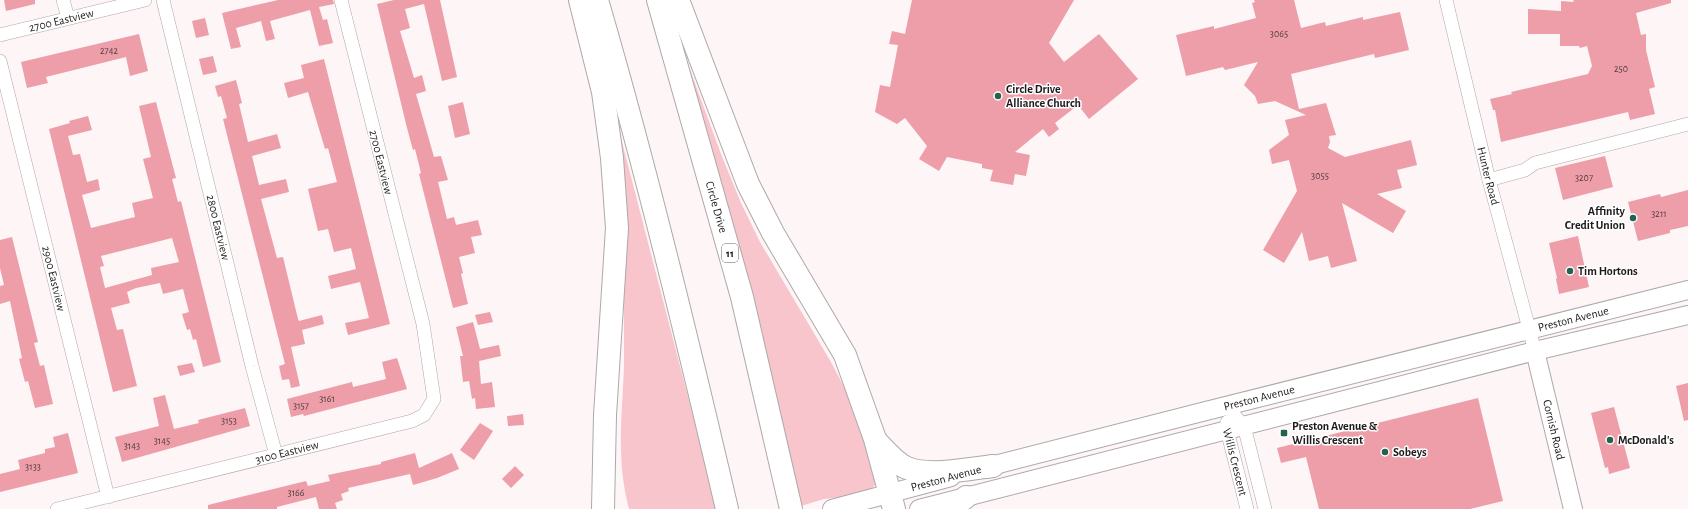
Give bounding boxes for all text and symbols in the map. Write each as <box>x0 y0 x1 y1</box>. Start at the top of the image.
street label: 2700 Eastview <box>28 7 95 34</box>
house number: 3065 <box>1270 29 1288 39</box>
house number: 2742 <box>100 46 118 56</box>
house number: 250 <box>1614 64 1628 74</box>
place label: Circle Drive Alliance Church <box>1006 83 1081 109</box>
marker: Circle Drive Alliance Church <box>993 91 1003 101</box>
street label: 2700 Eastview <box>367 128 395 196</box>
street label: Hunter Road <box>1475 146 1501 206</box>
house number: 3055 <box>1311 171 1329 181</box>
house number: 3207 <box>1575 173 1593 183</box>
street label: Circle Drive <box>704 180 730 234</box>
street label: 2800 Eastview <box>205 193 232 261</box>
place label: Affinity Credit Union <box>1565 205 1626 231</box>
house number: 3211 <box>1651 209 1667 219</box>
marker: Affinity Credit Union <box>1628 213 1638 223</box>
road number: 11 <box>722 244 738 262</box>
street label: 2900 Eastview <box>40 245 68 312</box>
place label: Tim Hortons <box>1578 265 1638 277</box>
marker: Tim Hortons <box>1565 266 1575 276</box>
street label: Preston Avenue <box>1537 304 1610 333</box>
street label: Preston Avenue <box>1222 383 1296 412</box>
house number: 3161 <box>319 394 335 404</box>
street label: Cornish Road <box>1541 399 1567 461</box>
house number: 3157 <box>293 401 309 411</box>
house number: 3153 <box>221 416 237 426</box>
place label: Preston Avenue & Willis Crescent <box>1292 420 1378 446</box>
street label: Willis Crescent <box>1221 427 1249 497</box>
marker: Preston Avenue & Willis Crescent <box>1279 428 1289 438</box>
place label: McDonald's <box>1618 434 1674 446</box>
marker: McDonald's <box>1605 435 1615 445</box>
house number: 3145 <box>154 436 170 446</box>
street label: 3100 Eastview <box>254 438 320 466</box>
house number: 3143 <box>124 441 140 451</box>
place label: Sobeys <box>1393 446 1427 459</box>
marker: Sobeys <box>1380 447 1390 457</box>
house number: 3133 <box>25 462 41 472</box>
street label: Preston Avenue <box>909 463 983 493</box>
house number: 3166 <box>288 488 305 498</box>

